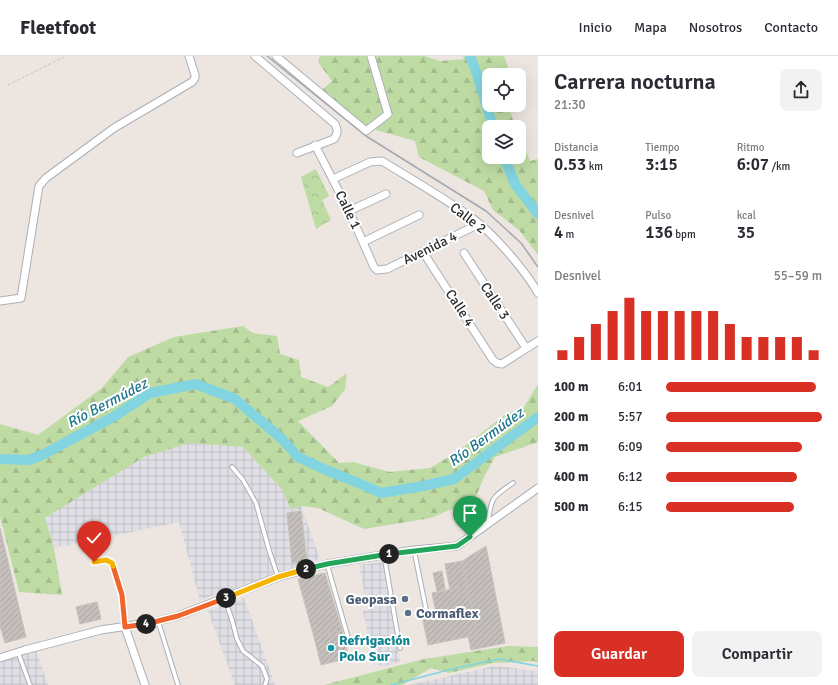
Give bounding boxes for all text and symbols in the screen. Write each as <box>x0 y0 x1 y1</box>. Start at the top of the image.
text: Fleetfoot <box>20 16 96 40</box>
text: Inicio <box>579 19 612 36</box>
text: Mapa <box>634 19 667 36</box>
text: Nosotros <box>689 19 742 36</box>
text: Contacto <box>764 19 818 36</box>
map controls <box>482 68 526 164</box>
button: locate <box>482 68 526 112</box>
text: Carrera nocturna <box>554 68 716 95</box>
button: share <box>780 69 822 111</box>
text: 21:30 <box>554 97 586 113</box>
button: layers <box>482 120 526 164</box>
text: Distancia <box>554 141 598 154</box>
text: Tiempo <box>645 141 680 154</box>
text: Ritmo <box>737 141 765 154</box>
text: 0.53 <box>554 154 586 175</box>
text: 3:15 <box>645 154 678 175</box>
text: 6:07 <box>737 154 769 175</box>
text: km <box>586 160 603 173</box>
text: /km <box>769 160 790 173</box>
street label: Calle 1 <box>331 188 365 232</box>
street label: Calle 2 <box>446 199 490 237</box>
text: Desnivel <box>554 209 594 222</box>
text: Pulso <box>645 209 671 222</box>
text: kcal <box>737 209 756 222</box>
text: 4 <box>554 222 563 243</box>
text: 136 <box>645 222 673 243</box>
text: 35 <box>737 222 755 243</box>
street label: Avenida 4 <box>400 227 460 268</box>
text: m <box>563 228 574 241</box>
text: bpm <box>673 228 696 241</box>
text: Desnivel <box>554 268 601 284</box>
text: 55–59 m <box>774 268 822 284</box>
street label: Calle 3 <box>477 279 513 323</box>
street label: Calle 4 <box>442 286 479 330</box>
water label: Río Bermúdez <box>64 374 151 432</box>
text: 100 m <box>554 379 588 395</box>
text: 6:01 <box>618 379 643 395</box>
water label: Río Bermúdez <box>445 403 528 470</box>
text: 200 m <box>554 409 588 425</box>
text: 5:57 <box>618 409 643 425</box>
text: 300 m <box>554 439 588 455</box>
text: 6:09 <box>618 439 643 455</box>
text: 400 m <box>554 469 588 485</box>
text: 6:12 <box>618 469 643 485</box>
pin <box>453 496 487 537</box>
text: 500 m <box>554 499 588 515</box>
text: 6:15 <box>618 499 643 515</box>
icon: arrive <box>459 502 481 524</box>
pin <box>77 521 111 562</box>
icon: check <box>83 527 105 549</box>
pin: 1 <box>379 544 399 564</box>
text: 1 <box>386 547 392 560</box>
pin: 2 <box>296 559 316 579</box>
text: 2 <box>303 562 309 575</box>
pin: 3 <box>216 588 236 608</box>
text: 3 <box>223 591 229 604</box>
place label: Geopasa <box>345 591 397 608</box>
marker: Geopasa <box>400 594 410 604</box>
place label: Cormaflex <box>416 605 479 622</box>
marker: Cormaflex <box>403 608 413 618</box>
pin: 4 <box>136 614 156 634</box>
text: 4 <box>143 617 149 630</box>
button: Guardar <box>554 631 684 677</box>
button: Compartir <box>692 631 822 677</box>
place label: Refrigación Polo Sur <box>339 632 411 665</box>
marker: Refrigación Polo Sur <box>326 643 336 653</box>

